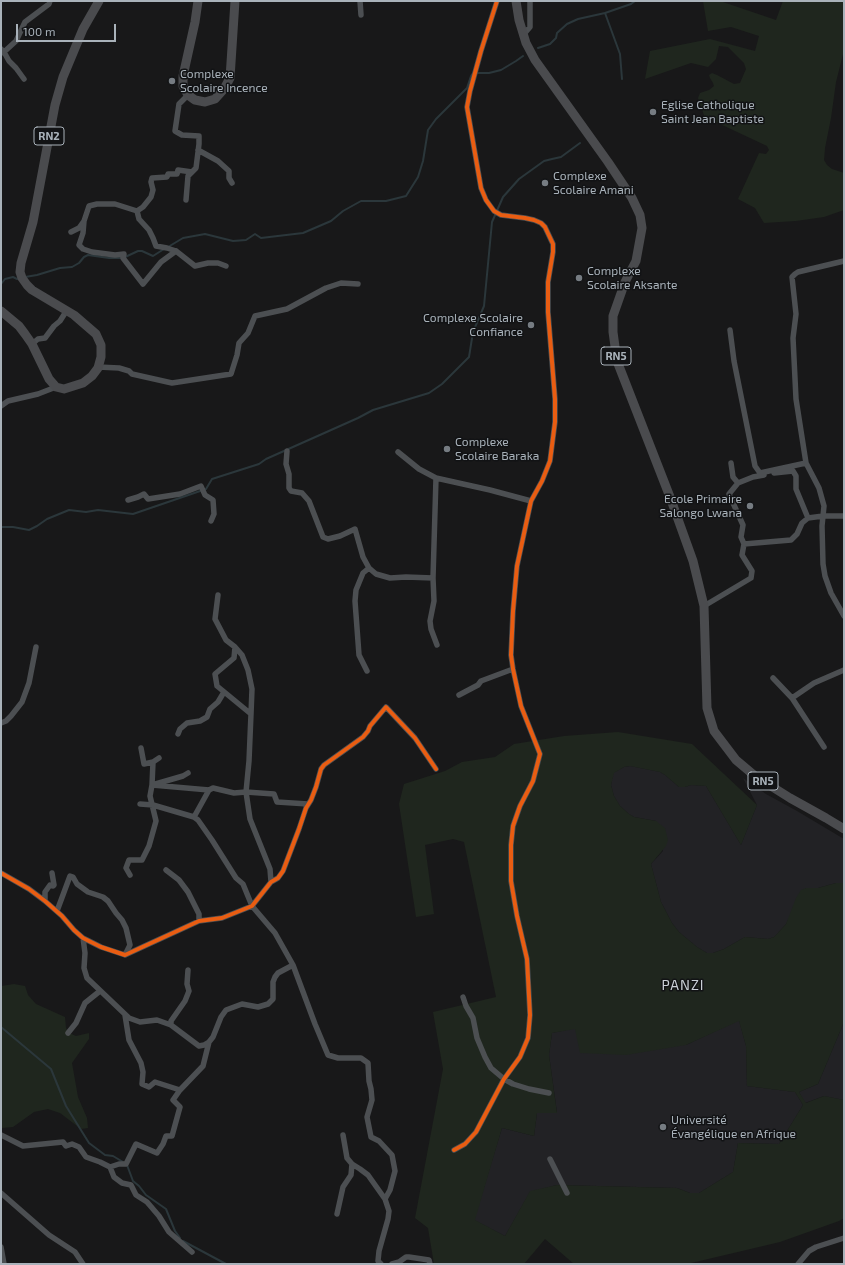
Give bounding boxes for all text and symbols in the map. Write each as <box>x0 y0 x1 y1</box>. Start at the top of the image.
scale bar <box>18 16 118 42</box>
text: 100 m <box>23 24 55 38</box>
place label: Complexe Scolaire Incence <box>180 67 268 95</box>
marker: Complexe Scolaire Incence <box>167 76 177 86</box>
place label: Eglise Catholique Saint Jean Baptiste <box>661 98 764 126</box>
marker: Eglise Catholique Saint Jean Baptiste <box>648 107 658 117</box>
road number: RN2 <box>34 127 64 145</box>
place label: Complexe Scolaire Amani <box>553 169 634 197</box>
marker: Complexe Scolaire Amani <box>540 178 550 188</box>
place label: Complexe Scolaire Aksante <box>587 264 677 292</box>
marker: Complexe Scolaire Aksante <box>574 273 584 283</box>
place label: Complexe Scolaire Confiance <box>423 311 523 339</box>
marker: Complexe Scolaire Confiance <box>526 320 536 330</box>
road number: RN5 <box>601 347 631 365</box>
place label: Complexe Scolaire Baraka <box>455 435 539 463</box>
marker: Complexe Scolaire Baraka <box>442 444 452 454</box>
place label: Ecole Primaire Salongo Lwana <box>660 492 742 520</box>
marker: Ecole Primaire Salongo Lwana <box>745 501 755 511</box>
road number: RN5 <box>748 772 778 790</box>
district label: PANZI <box>662 977 704 993</box>
place label: Université Évangélique en Afrique <box>671 1113 796 1141</box>
marker: Université Évangélique en Afrique <box>658 1122 668 1132</box>

